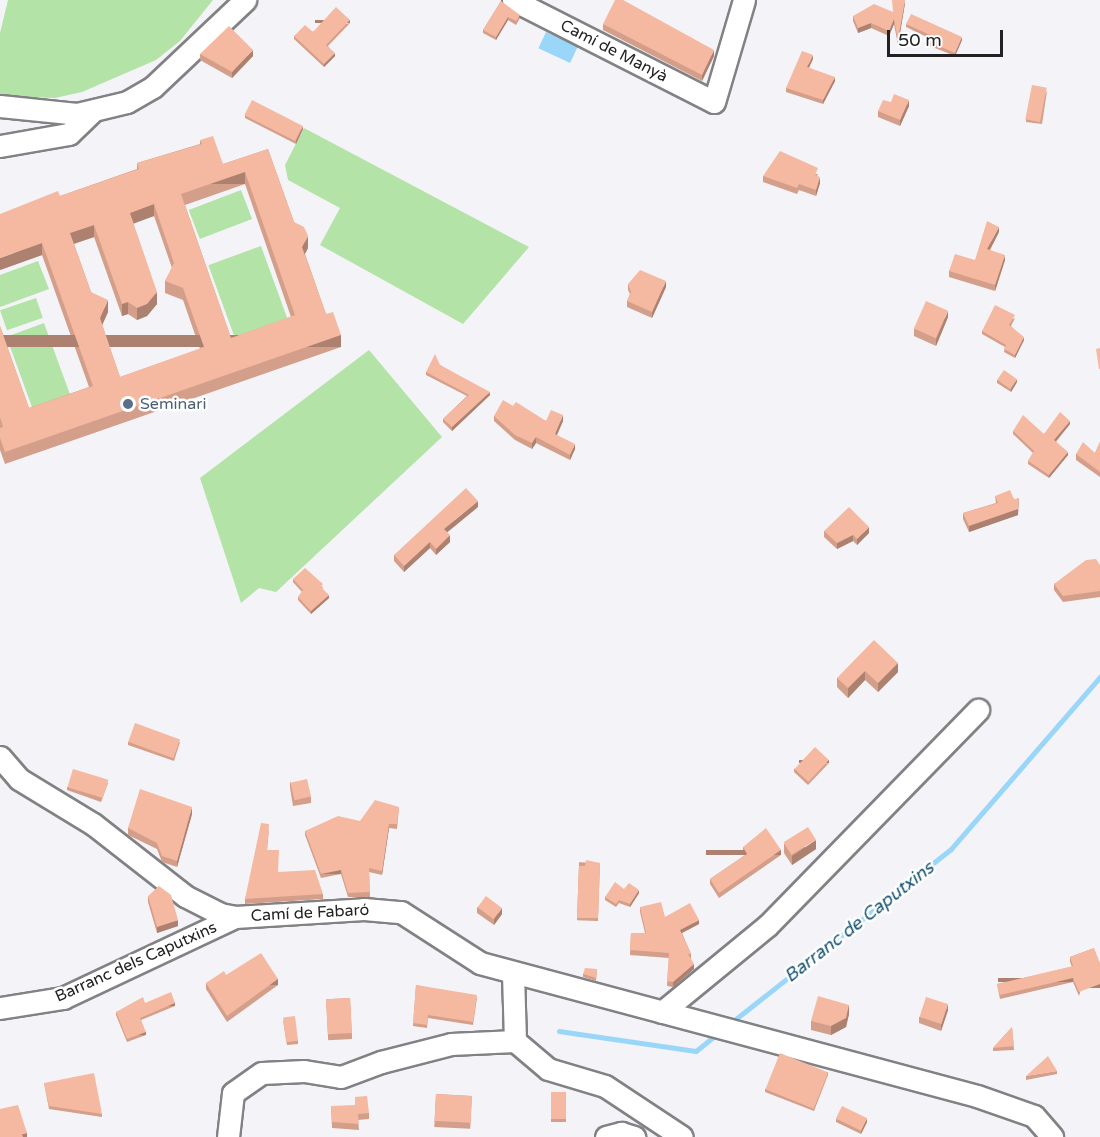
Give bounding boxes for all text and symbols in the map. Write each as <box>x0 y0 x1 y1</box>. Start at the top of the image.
street label: Camí de Manyà <box>557 16 671 86</box>
scale bar <box>890 18 1006 56</box>
text: 50 m <box>898 29 942 51</box>
place label: Seminari <box>140 394 206 414</box>
marker: Seminari <box>121 397 135 411</box>
water label: Barranc de Caputxins <box>780 857 938 987</box>
street label: Camí de Fabaró <box>250 900 370 926</box>
street label: Barranc dels Caputxins <box>52 918 220 1006</box>

